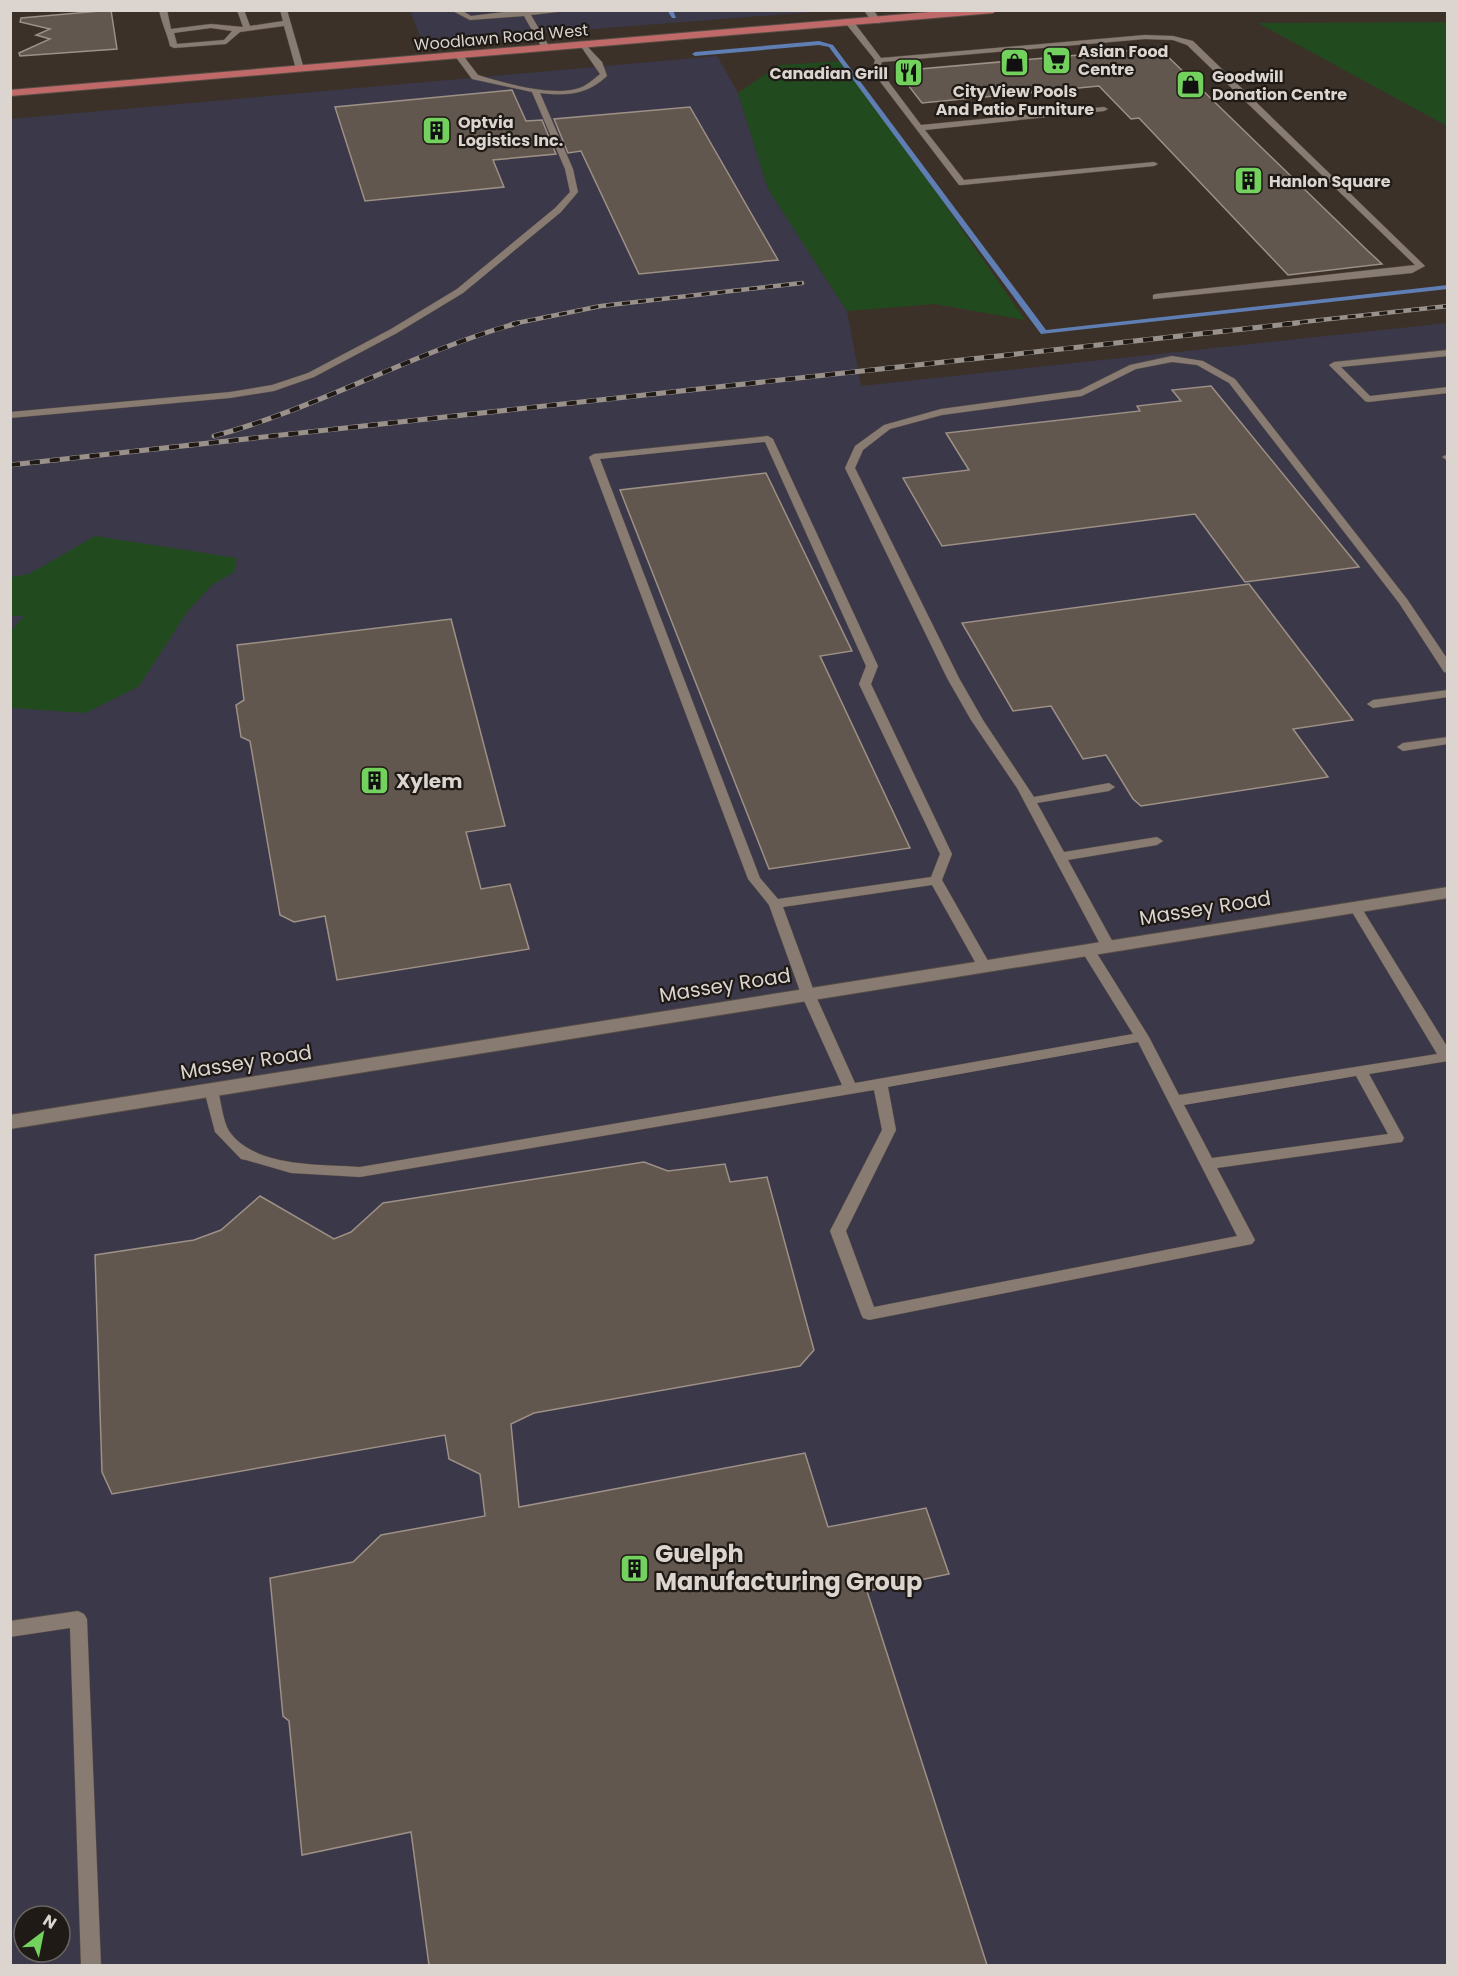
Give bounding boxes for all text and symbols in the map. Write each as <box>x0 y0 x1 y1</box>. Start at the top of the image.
street label: Woodlawn Road West <box>413 18 589 57</box>
place label: Asian Food Centre <box>1078 40 1168 81</box>
supermarket icon: Asian Food Centre <box>1041 44 1073 76</box>
shop icon: City View Pools And Patio Furniture <box>999 47 1031 79</box>
restaurant icon: Canadian Grill <box>893 57 925 89</box>
place label: Canadian Grill <box>769 62 888 85</box>
place label: Goodwill Donation Centre <box>1212 65 1347 106</box>
shop icon: Goodwill Donation Centre <box>1175 69 1207 101</box>
place label: City View Pools And Patio Furniture <box>936 80 1094 121</box>
place label: Optvia Logistics Inc. <box>458 111 563 152</box>
building icon: Optvia Logistics Inc. <box>421 115 453 147</box>
building icon: Hanlon Square <box>1232 165 1264 197</box>
place label: Hanlon Square <box>1269 170 1391 193</box>
building icon: Xylem <box>359 765 391 797</box>
place label: Xylem <box>396 767 462 795</box>
street label: Massey Road <box>1137 884 1273 932</box>
street label: Massey Road <box>657 961 793 1009</box>
street label: Massey Road <box>178 1038 314 1086</box>
place label: Guelph Manufacturing Group <box>655 1537 922 1598</box>
building icon: Guelph Manufacturing Group <box>618 1552 650 1584</box>
north arrow <box>12 1904 72 1964</box>
text: N <box>38 1909 61 1935</box>

